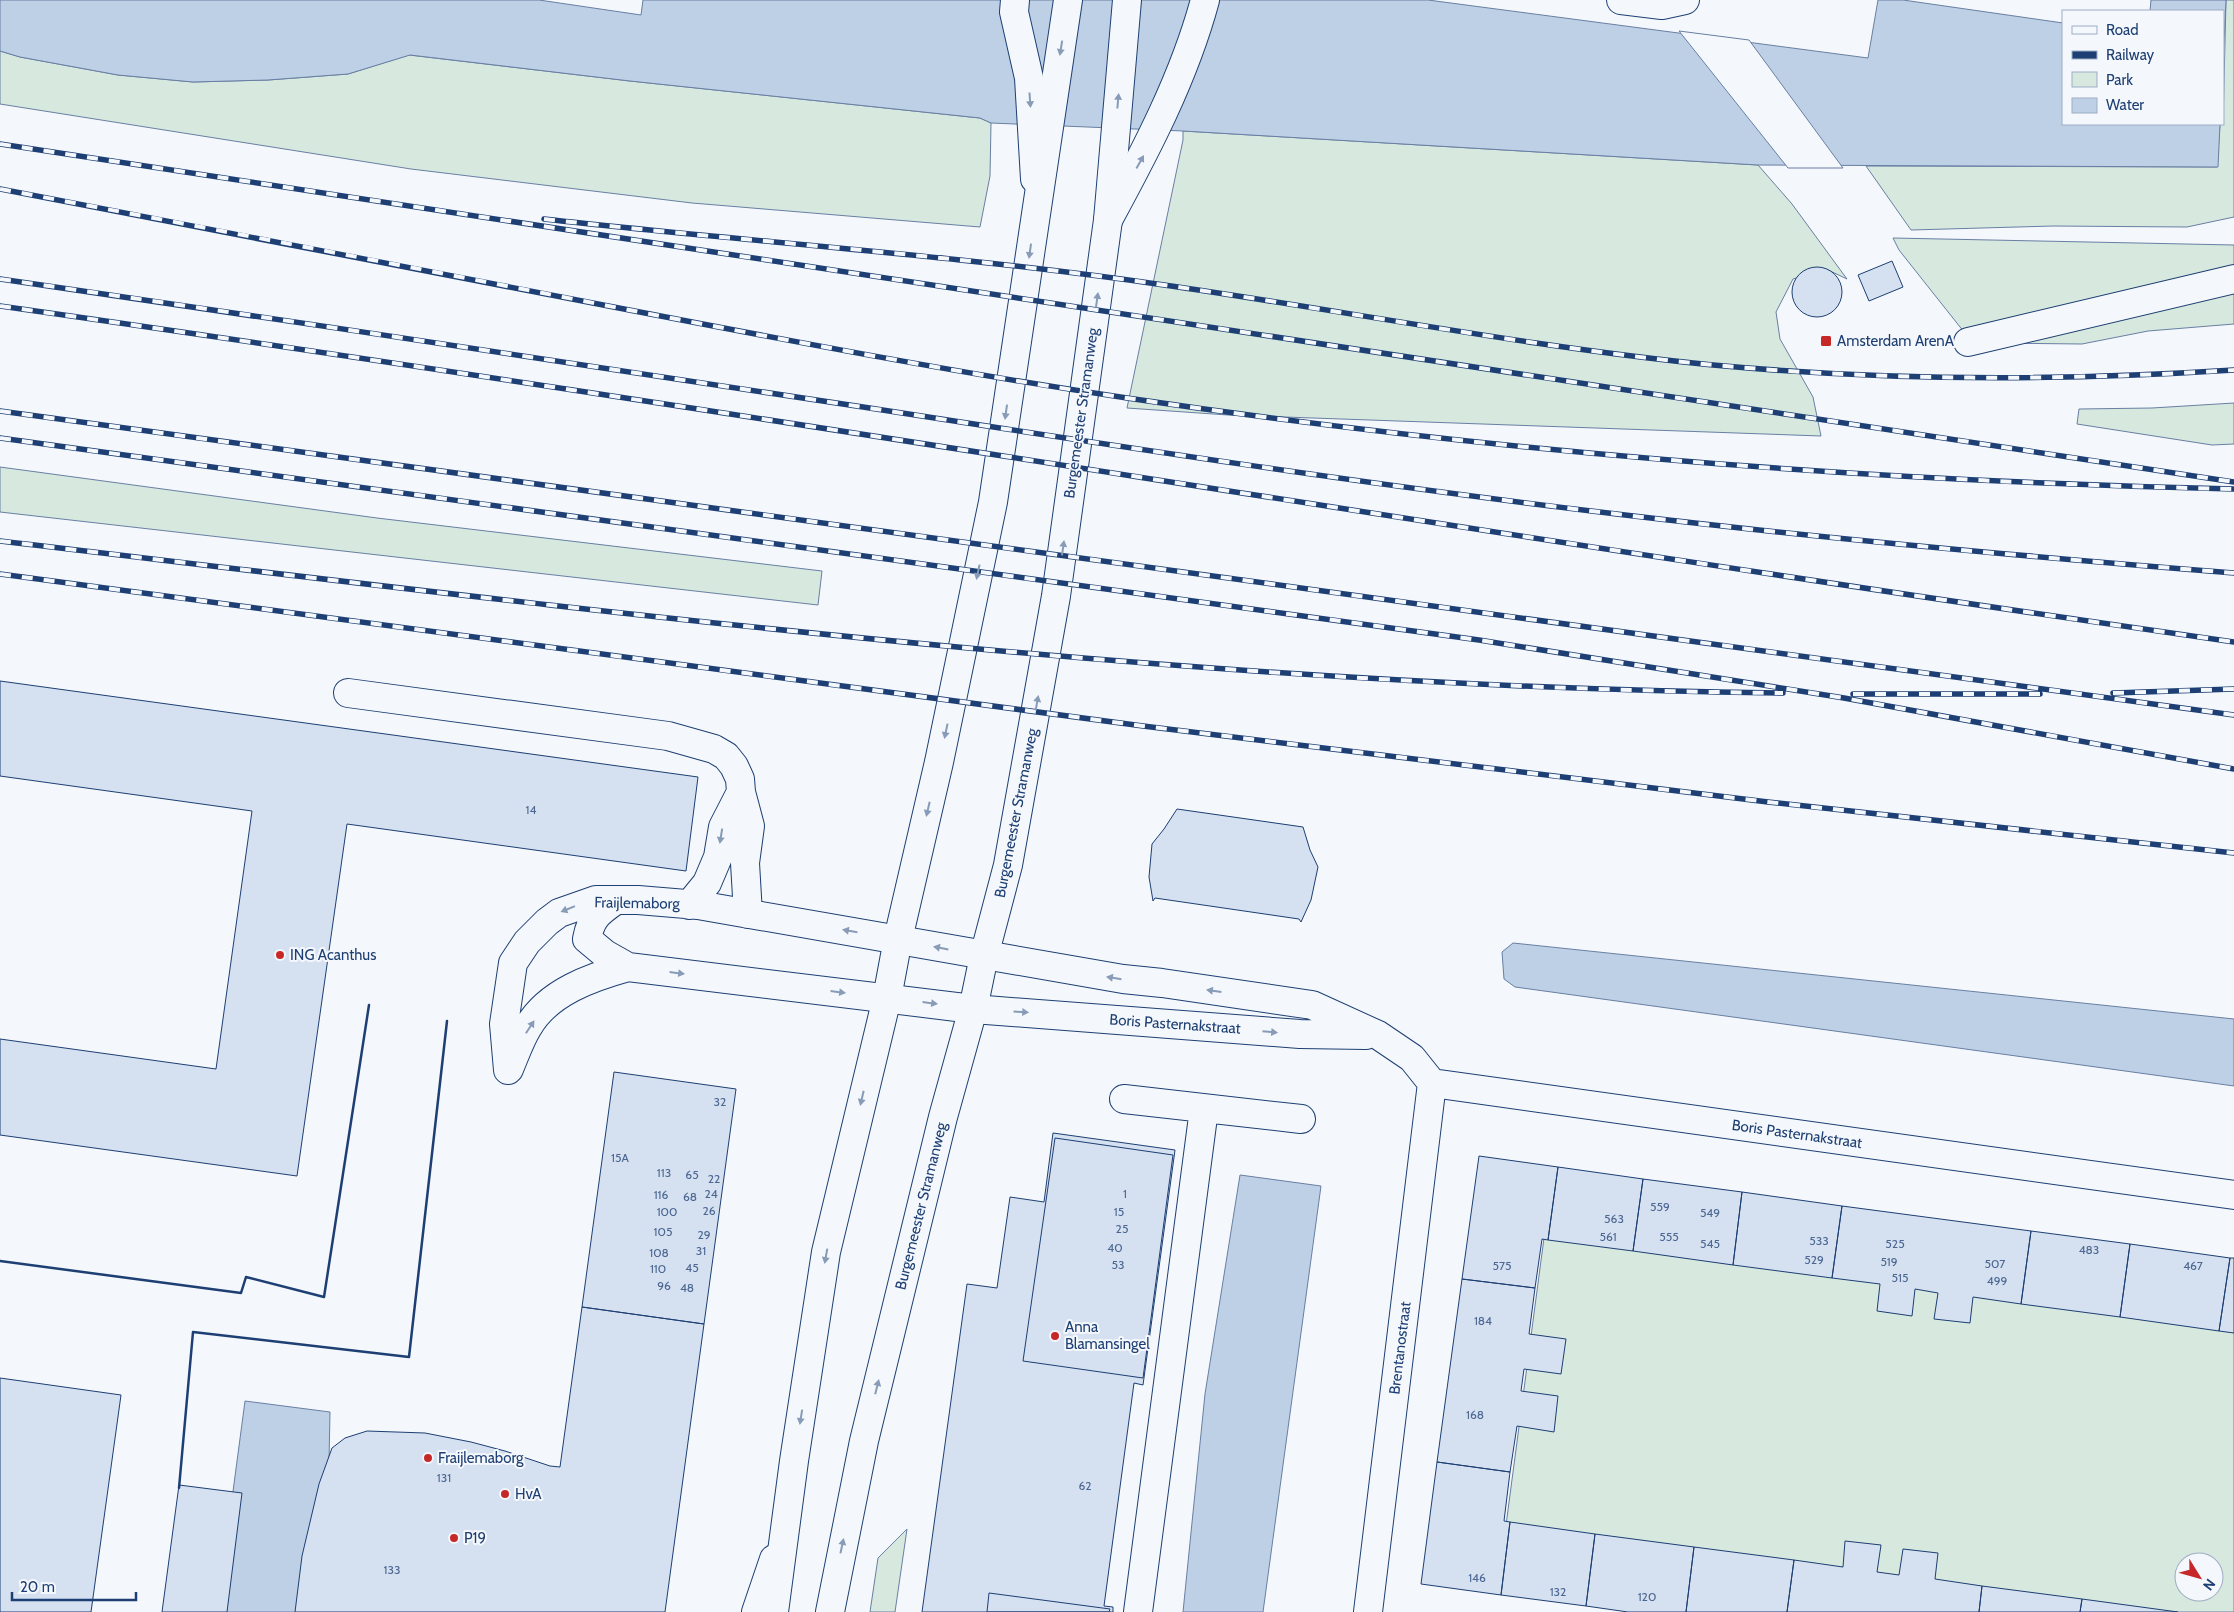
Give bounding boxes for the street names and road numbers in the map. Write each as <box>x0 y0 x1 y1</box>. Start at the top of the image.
street label: Burgemeester Stramanweg <box>1060 326 1102 499</box>
street label: Burgemeester Stramanweg <box>991 726 1041 899</box>
street label: Fraijlemaborg <box>594 893 680 913</box>
street label: Boris Pasternakstraat <box>1109 1010 1241 1038</box>
street label: Boris Pasternakstraat <box>1731 1116 1863 1152</box>
street label: Burgemeester Stramanweg <box>891 1120 951 1292</box>
street label: Brentanostraat <box>1385 1301 1415 1395</box>

